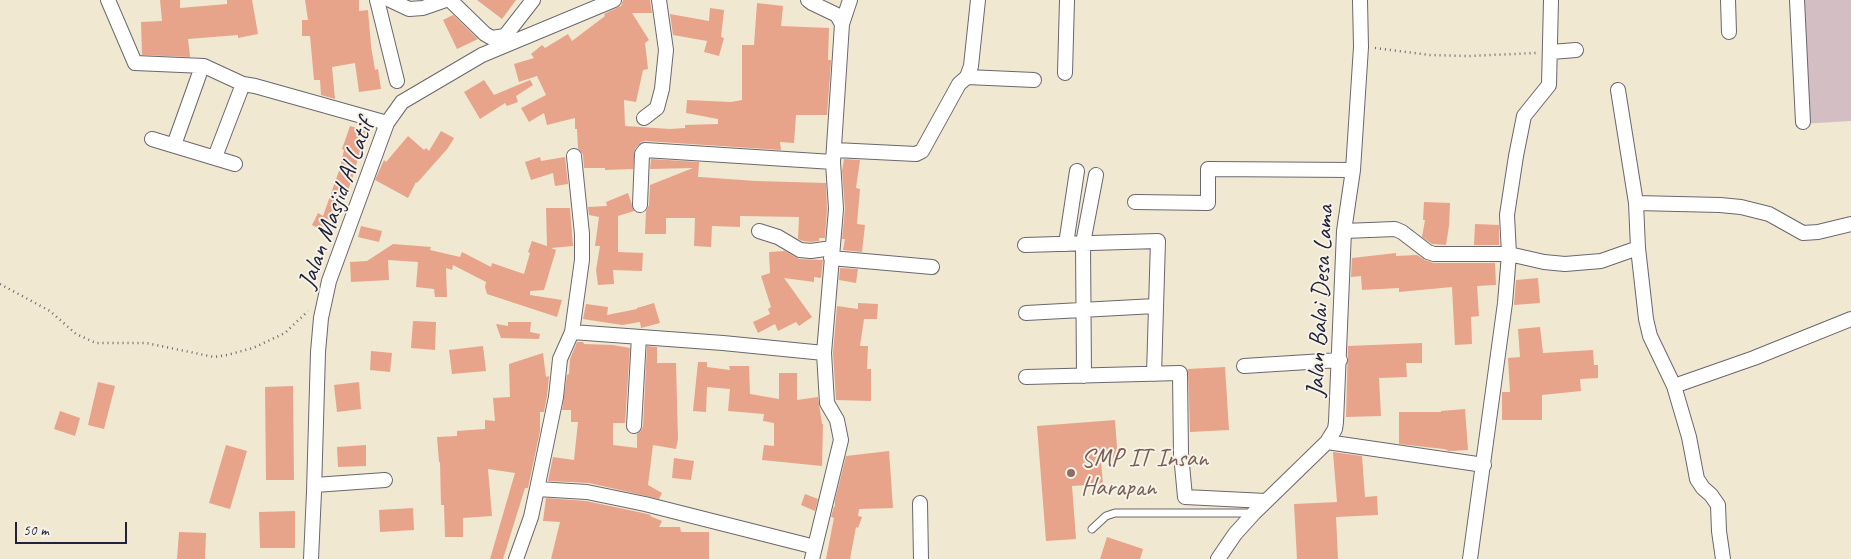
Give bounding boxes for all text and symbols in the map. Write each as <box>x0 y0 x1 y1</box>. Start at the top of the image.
street label: Jalan Masjid Al Latif <box>293 115 381 293</box>
street label: Jalan Balai Desa Lama <box>1301 204 1341 398</box>
place label: SMP IT Insan Harapan <box>1081 444 1208 503</box>
marker: SMP IT Insan Harapan <box>1065 467 1077 479</box>
scale bar <box>18 512 130 544</box>
text: 50 m <box>23 521 49 540</box>

